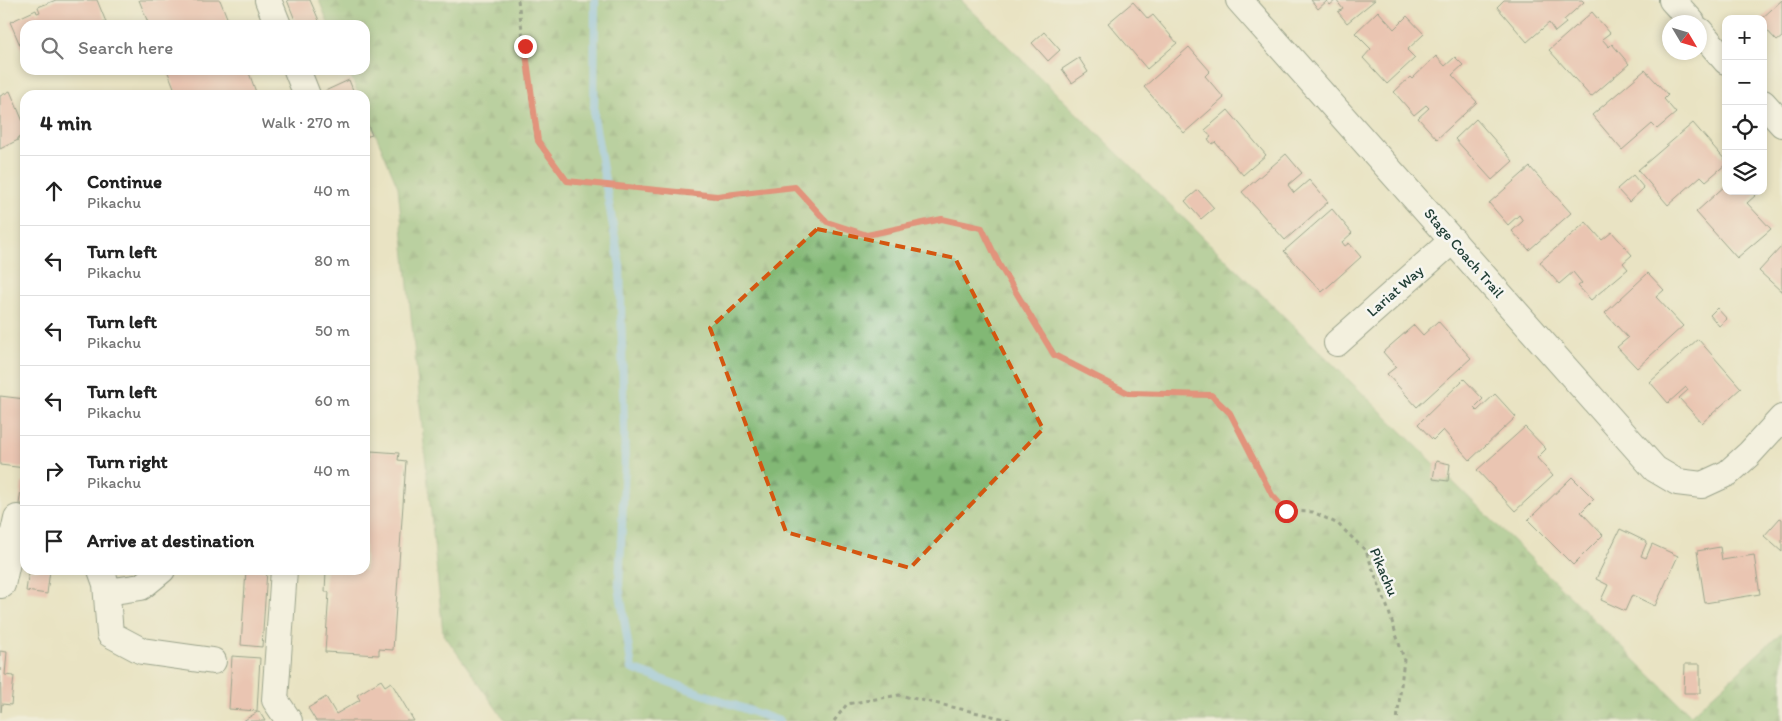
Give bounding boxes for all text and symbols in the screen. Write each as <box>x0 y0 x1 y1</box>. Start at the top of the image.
north arrow <box>1662 15 1707 60</box>
map controls <box>1722 15 1767 195</box>
button: + <box>1722 15 1767 60</box>
search box <box>20 20 370 75</box>
icon: search <box>38 34 66 62</box>
route end <box>514 35 537 58</box>
text: Search here <box>78 36 173 59</box>
button: − <box>1722 60 1767 105</box>
button: locate <box>1722 105 1767 150</box>
text: 4 min <box>40 110 92 135</box>
text: Walk · 270 m <box>262 113 350 132</box>
button: layers <box>1722 150 1767 195</box>
text: Continue <box>87 170 162 193</box>
icon: ahead <box>40 177 68 205</box>
text: 40 m <box>313 181 350 200</box>
text: Pikachu <box>87 193 141 212</box>
street label: Stage Coach Trail <box>1420 204 1508 302</box>
text: Turn left <box>87 240 157 263</box>
icon: left <box>40 247 68 275</box>
text: 80 m <box>314 251 350 270</box>
street label: Lariat Way <box>1363 262 1427 320</box>
text: Pikachu <box>87 263 141 282</box>
text: Turn left <box>87 310 157 333</box>
icon: left <box>40 317 68 345</box>
text: 50 m <box>315 321 350 340</box>
text: Pikachu <box>87 333 141 352</box>
text: Turn left <box>87 380 157 403</box>
icon: left <box>40 387 68 415</box>
text: 60 m <box>315 391 350 410</box>
text: Pikachu <box>87 403 141 422</box>
text: Turn right <box>87 450 168 473</box>
icon: right <box>40 457 68 485</box>
text: 40 m <box>313 461 350 480</box>
text: Pikachu <box>87 473 141 492</box>
route start <box>1275 500 1298 523</box>
icon: arrive <box>40 527 68 555</box>
text: Arrive at destination <box>87 529 254 552</box>
street label: Pikachu <box>1366 545 1402 599</box>

